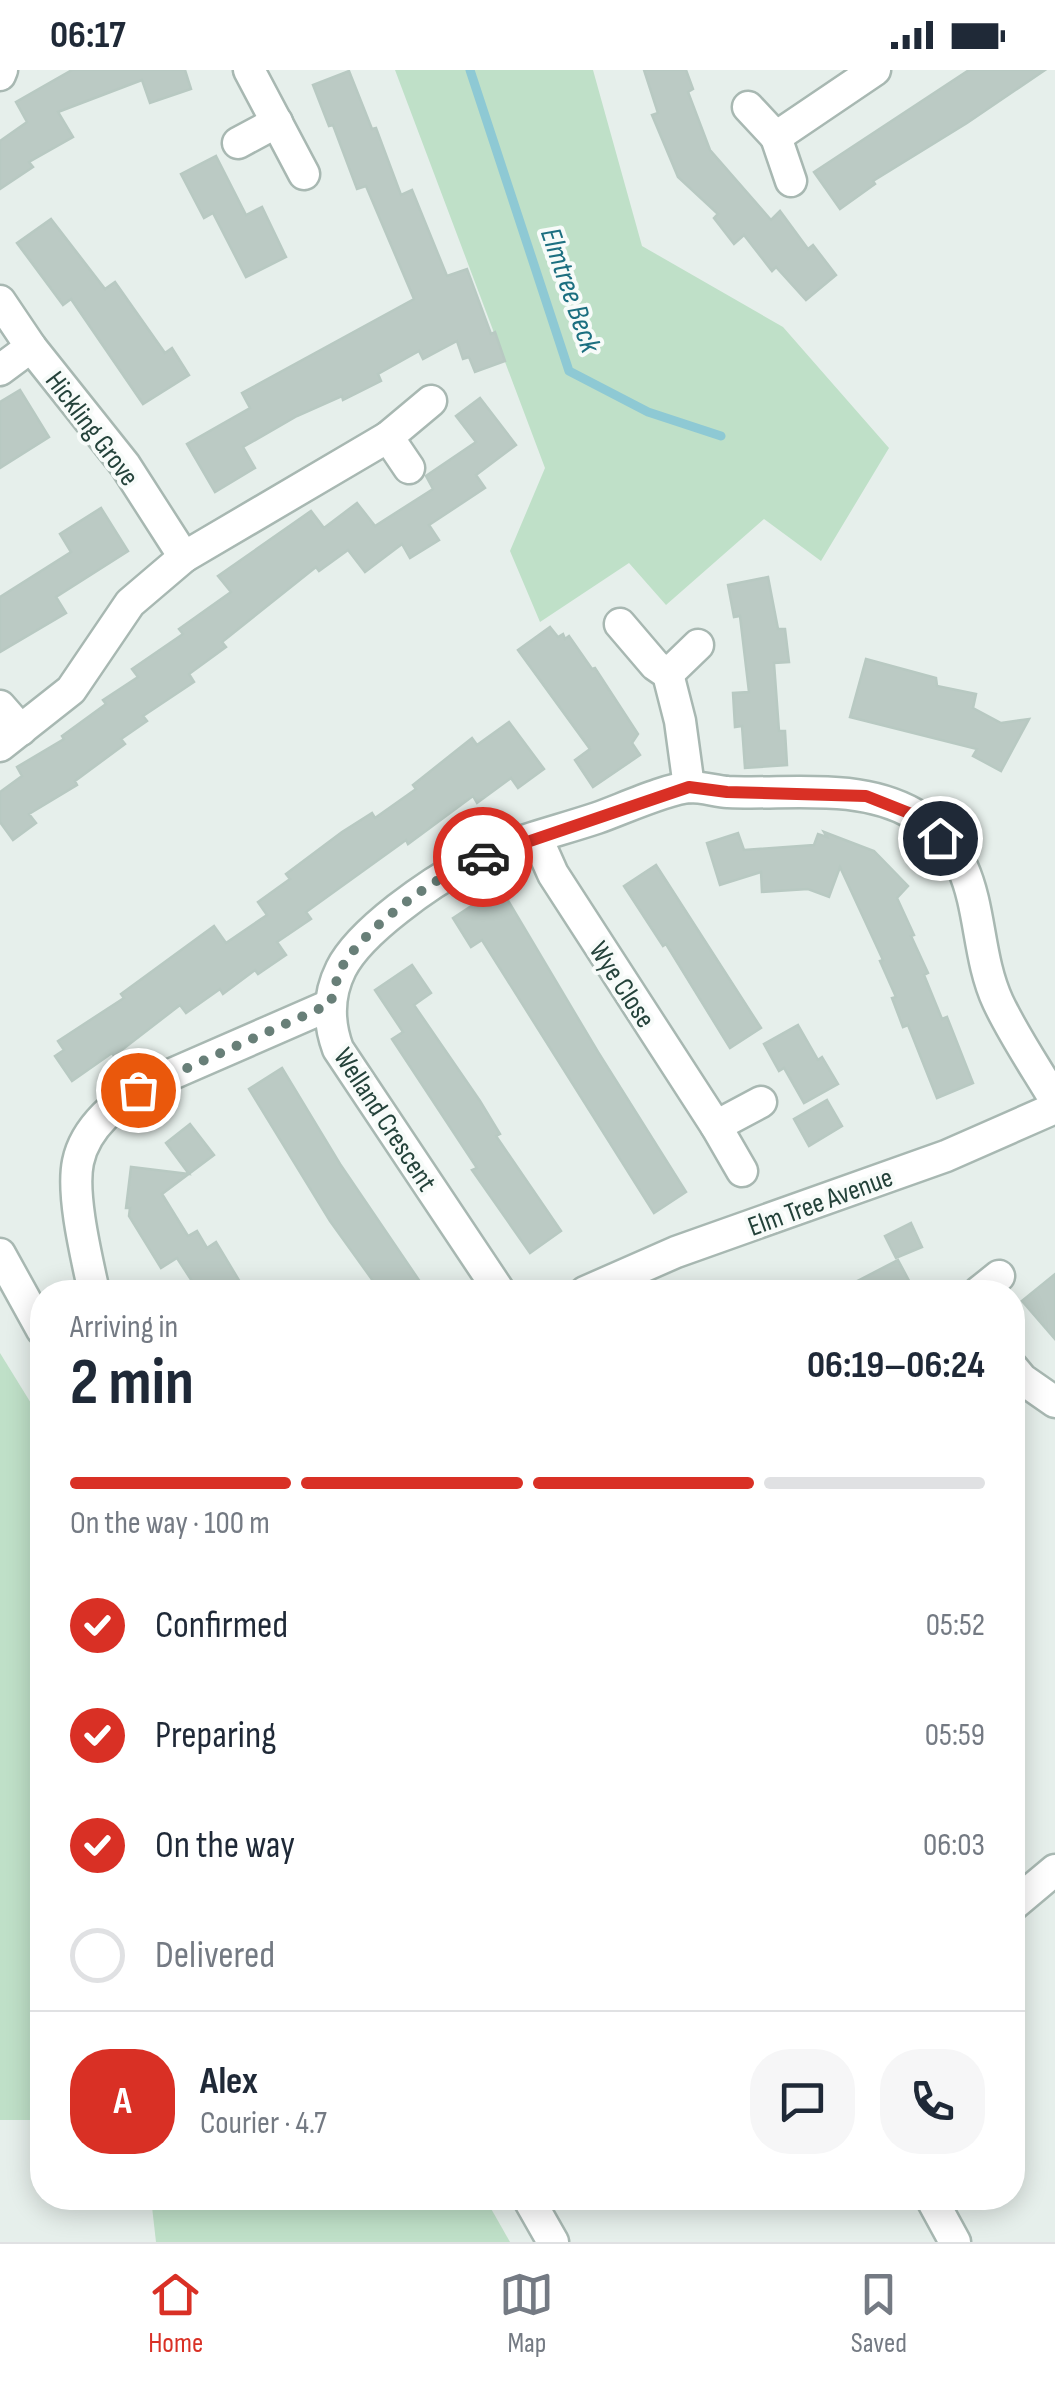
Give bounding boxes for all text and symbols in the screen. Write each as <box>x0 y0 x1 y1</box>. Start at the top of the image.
text: 06:17 <box>50 13 126 58</box>
water label: Elmtree Beck <box>532 223 608 358</box>
street label: Hickling Grove <box>38 365 146 493</box>
pin <box>898 796 983 881</box>
courier <box>433 807 533 907</box>
icon: home <box>913 811 968 866</box>
icon: car <box>456 830 511 885</box>
street label: Wye Close <box>582 936 662 1034</box>
street label: Welland Crescent <box>326 1042 443 1197</box>
pin <box>96 1048 181 1133</box>
icon: bag <box>111 1063 166 1118</box>
street label: Elm Tree Avenue <box>744 1161 897 1244</box>
text: Arriving in <box>70 1308 178 1347</box>
text: 06:19–06:24 <box>807 1343 985 1388</box>
text: 2 min <box>70 1345 194 1423</box>
text: On the way · 100 m <box>70 1504 270 1543</box>
icon: check <box>70 1598 125 1653</box>
text: Confirmed <box>155 1603 288 1648</box>
text: 05:52 <box>926 1606 985 1645</box>
icon: check <box>70 1708 125 1763</box>
text: Preparing <box>155 1713 276 1758</box>
text: 05:59 <box>925 1716 985 1755</box>
icon: check <box>70 1818 125 1873</box>
text: On the way <box>155 1823 295 1868</box>
text: 06:03 <box>923 1826 985 1865</box>
text: Delivered <box>155 1933 275 1978</box>
button: chat <box>750 2049 855 2154</box>
button: phone <box>880 2049 985 2154</box>
text: Alex <box>200 2059 258 2104</box>
text: A <box>113 2079 132 2124</box>
text: Courier · 4.7 <box>200 2104 327 2143</box>
tab: Home <box>148 2267 203 2360</box>
tab: Map <box>499 2267 554 2360</box>
tab: Saved <box>851 2267 907 2360</box>

